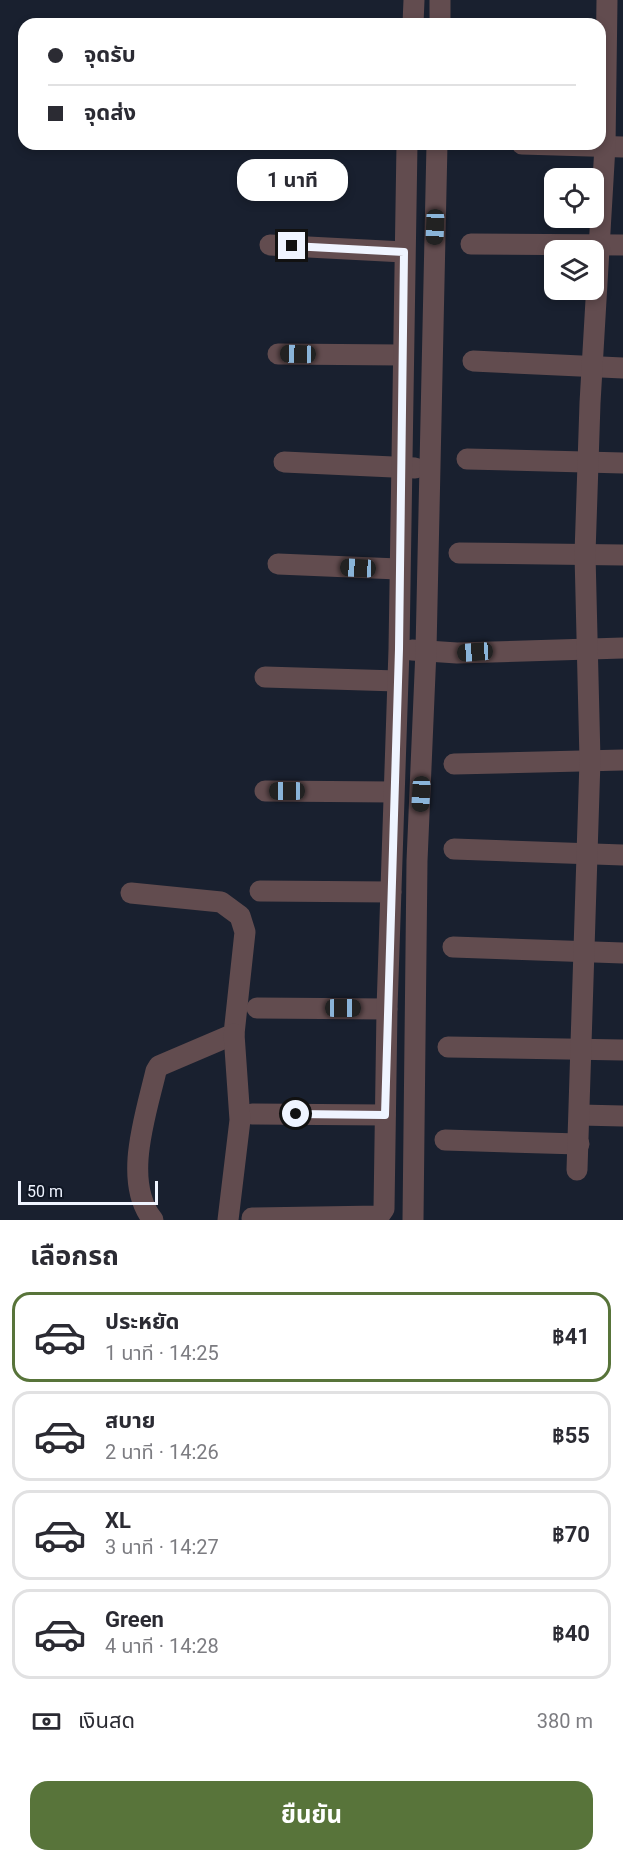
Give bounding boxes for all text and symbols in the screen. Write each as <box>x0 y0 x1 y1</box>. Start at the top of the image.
text: จุดรับ <box>84 42 136 67</box>
text: จุดส่ง <box>84 100 136 125</box>
callout: 1 นาที <box>236 159 348 201</box>
text: 1 นาที <box>267 168 318 192</box>
map controls <box>544 168 604 300</box>
button: locate <box>544 168 604 228</box>
car <box>425 209 445 245</box>
route end <box>278 232 305 259</box>
button: layers <box>544 240 604 300</box>
car <box>280 345 316 363</box>
car <box>340 558 376 578</box>
car <box>456 642 494 662</box>
car <box>411 776 431 812</box>
car <box>269 782 305 800</box>
car <box>325 999 361 1017</box>
route start <box>282 1100 309 1127</box>
scale bar <box>18 1178 158 1206</box>
text: 50 m <box>27 1182 63 1201</box>
text: เลือกรถ <box>30 1240 119 1272</box>
text: ประหยัด <box>105 1309 180 1334</box>
icon: car <box>33 1310 87 1364</box>
text: ฿41 <box>552 1324 590 1349</box>
text: 1 นาที · 14:25 <box>105 1341 219 1365</box>
text: สบาย <box>105 1408 155 1433</box>
icon: car <box>33 1409 87 1463</box>
text: ฿55 <box>552 1423 590 1448</box>
text: 2 นาที · 14:26 <box>105 1440 219 1464</box>
icon: car <box>33 1508 87 1562</box>
text: XL <box>105 1508 131 1533</box>
text: ฿70 <box>552 1522 590 1547</box>
text: 3 นาที · 14:27 <box>105 1535 219 1559</box>
icon: car <box>33 1607 87 1661</box>
text: Green <box>105 1607 164 1632</box>
text: ฿40 <box>552 1621 590 1646</box>
text: 4 นาที · 14:28 <box>105 1634 219 1658</box>
icon: cash <box>30 1705 63 1738</box>
text: เงินสด <box>78 1708 135 1733</box>
text: 380 m <box>537 1709 593 1733</box>
button: ยืนยัน <box>30 1781 593 1850</box>

